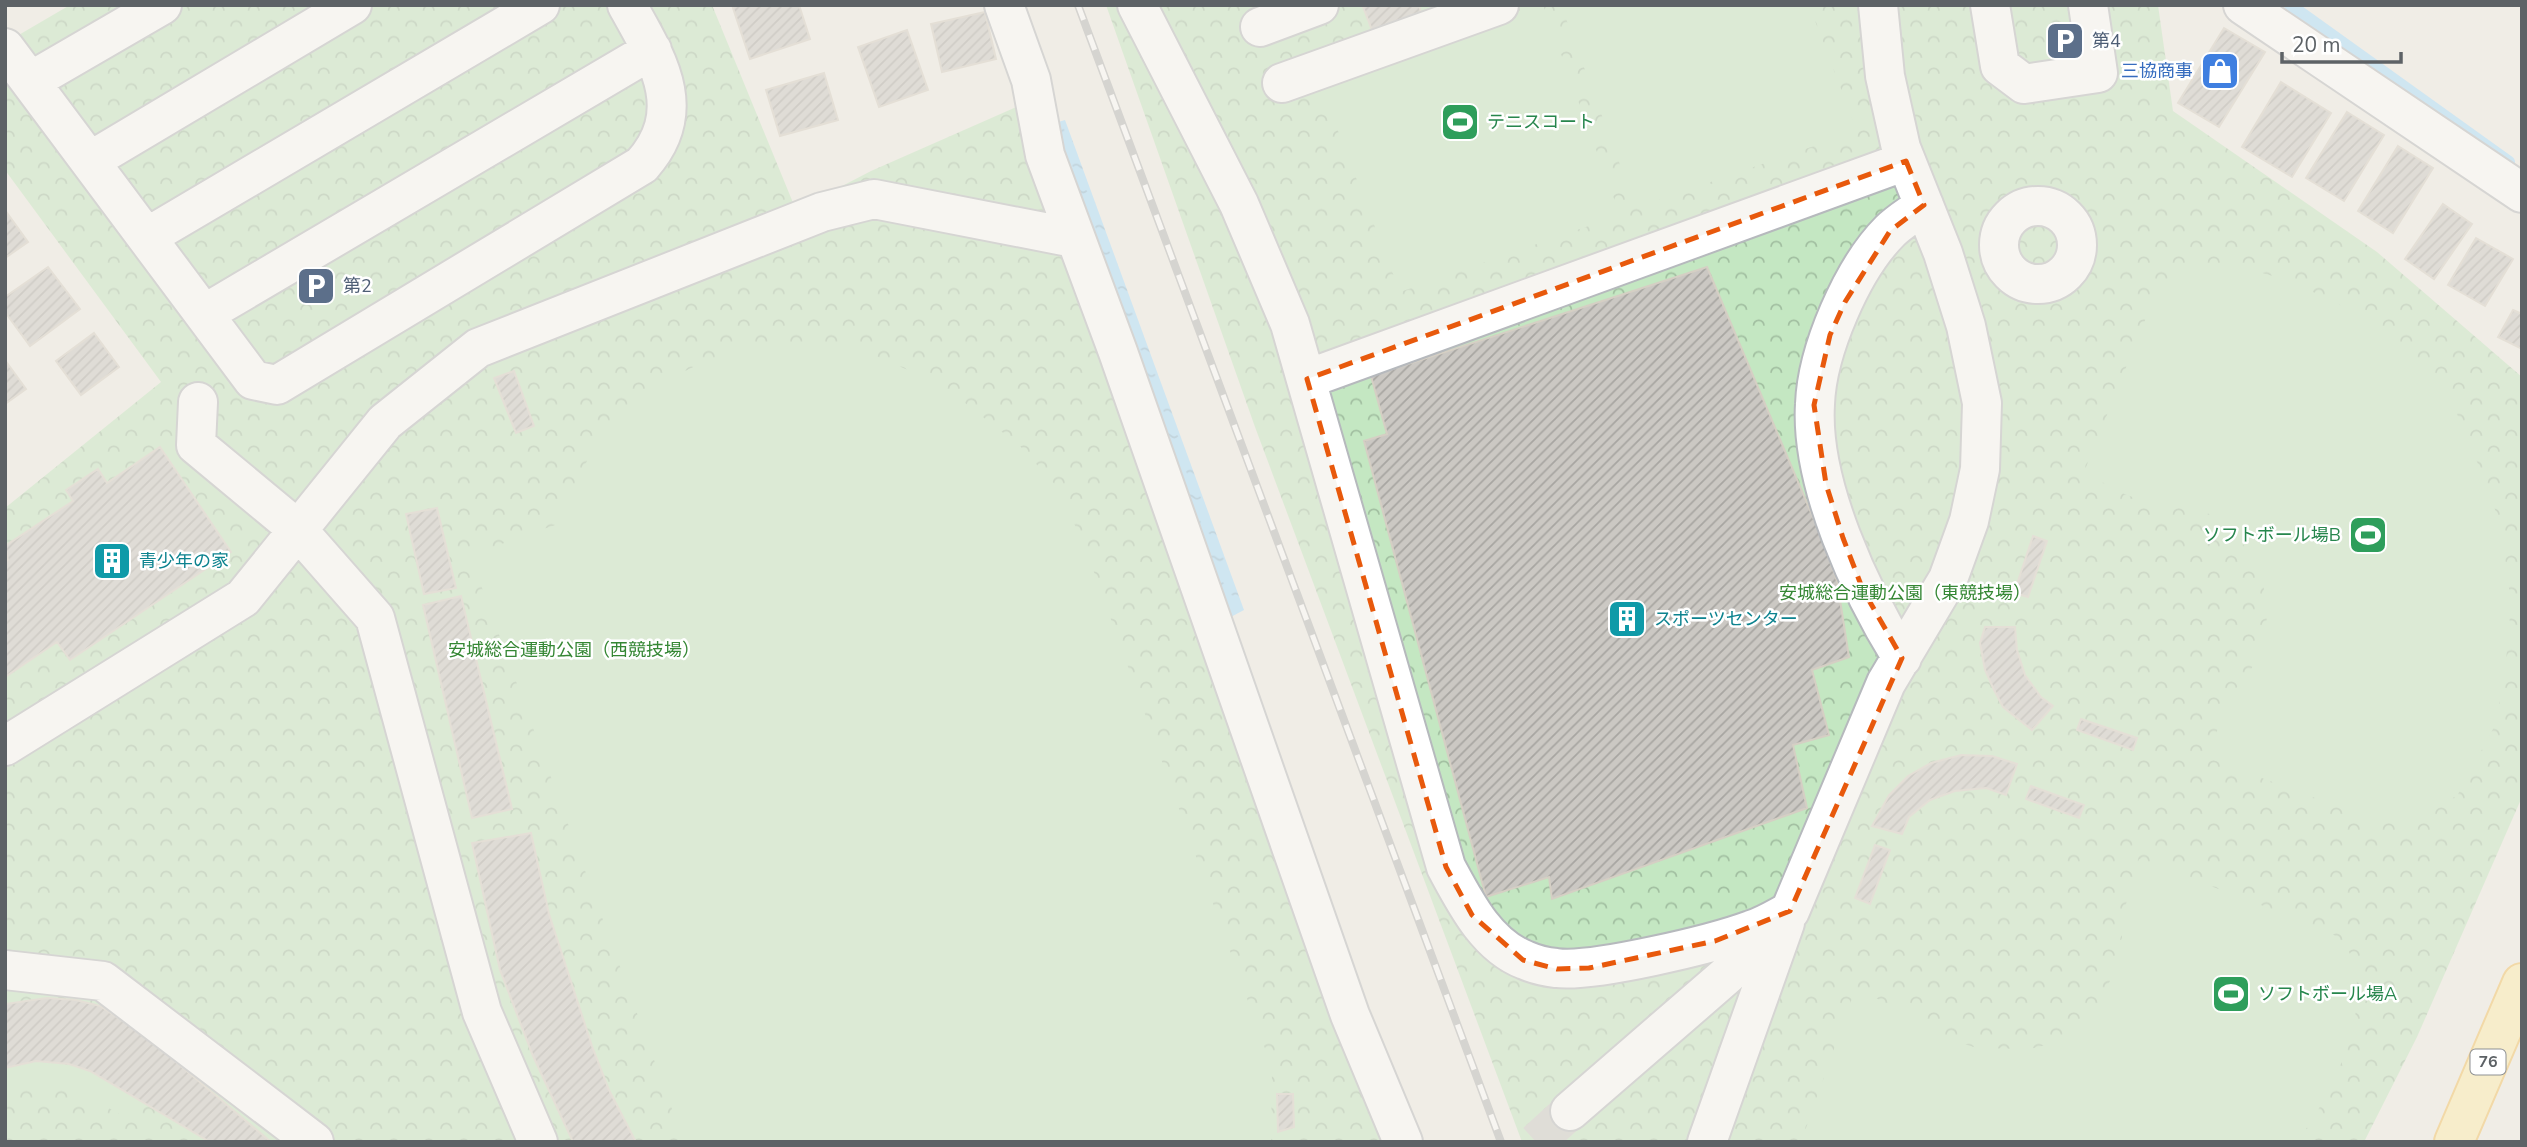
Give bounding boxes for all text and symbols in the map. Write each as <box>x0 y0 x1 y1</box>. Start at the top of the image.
parking icon: 第4 <box>2044 20 2086 62</box>
scale bar <box>2282 21 2401 65</box>
place label: 第4 <box>2092 29 2121 53</box>
text: 20 m <box>2292 31 2341 59</box>
shop icon: 三協商事 <box>2199 50 2241 92</box>
place label: 三協商事 <box>2121 59 2193 83</box>
sports icon: テニスコート <box>1439 101 1481 143</box>
place label: テニスコート <box>1487 110 1595 134</box>
parking icon: 第2 <box>295 265 337 307</box>
place label: 第2 <box>343 274 372 298</box>
sports icon: ソフトボール場B <box>2347 514 2389 556</box>
place label: ソフトボール場B <box>2203 523 2341 547</box>
building icon: 青少年の家 <box>91 540 133 582</box>
place label: 青少年の家 <box>139 549 229 573</box>
park label: 安城総合運動公園（東競技場） <box>1779 581 2031 605</box>
building icon: スポーツセンター <box>1606 598 1648 640</box>
place label: スポーツセンター <box>1654 607 1798 631</box>
park label: 安城総合運動公園（西競技場） <box>448 638 700 662</box>
sports icon: ソフトボール場A <box>2210 973 2252 1015</box>
place label: ソフトボール場A <box>2258 982 2397 1006</box>
road number: 76 <box>2470 1050 2506 1074</box>

